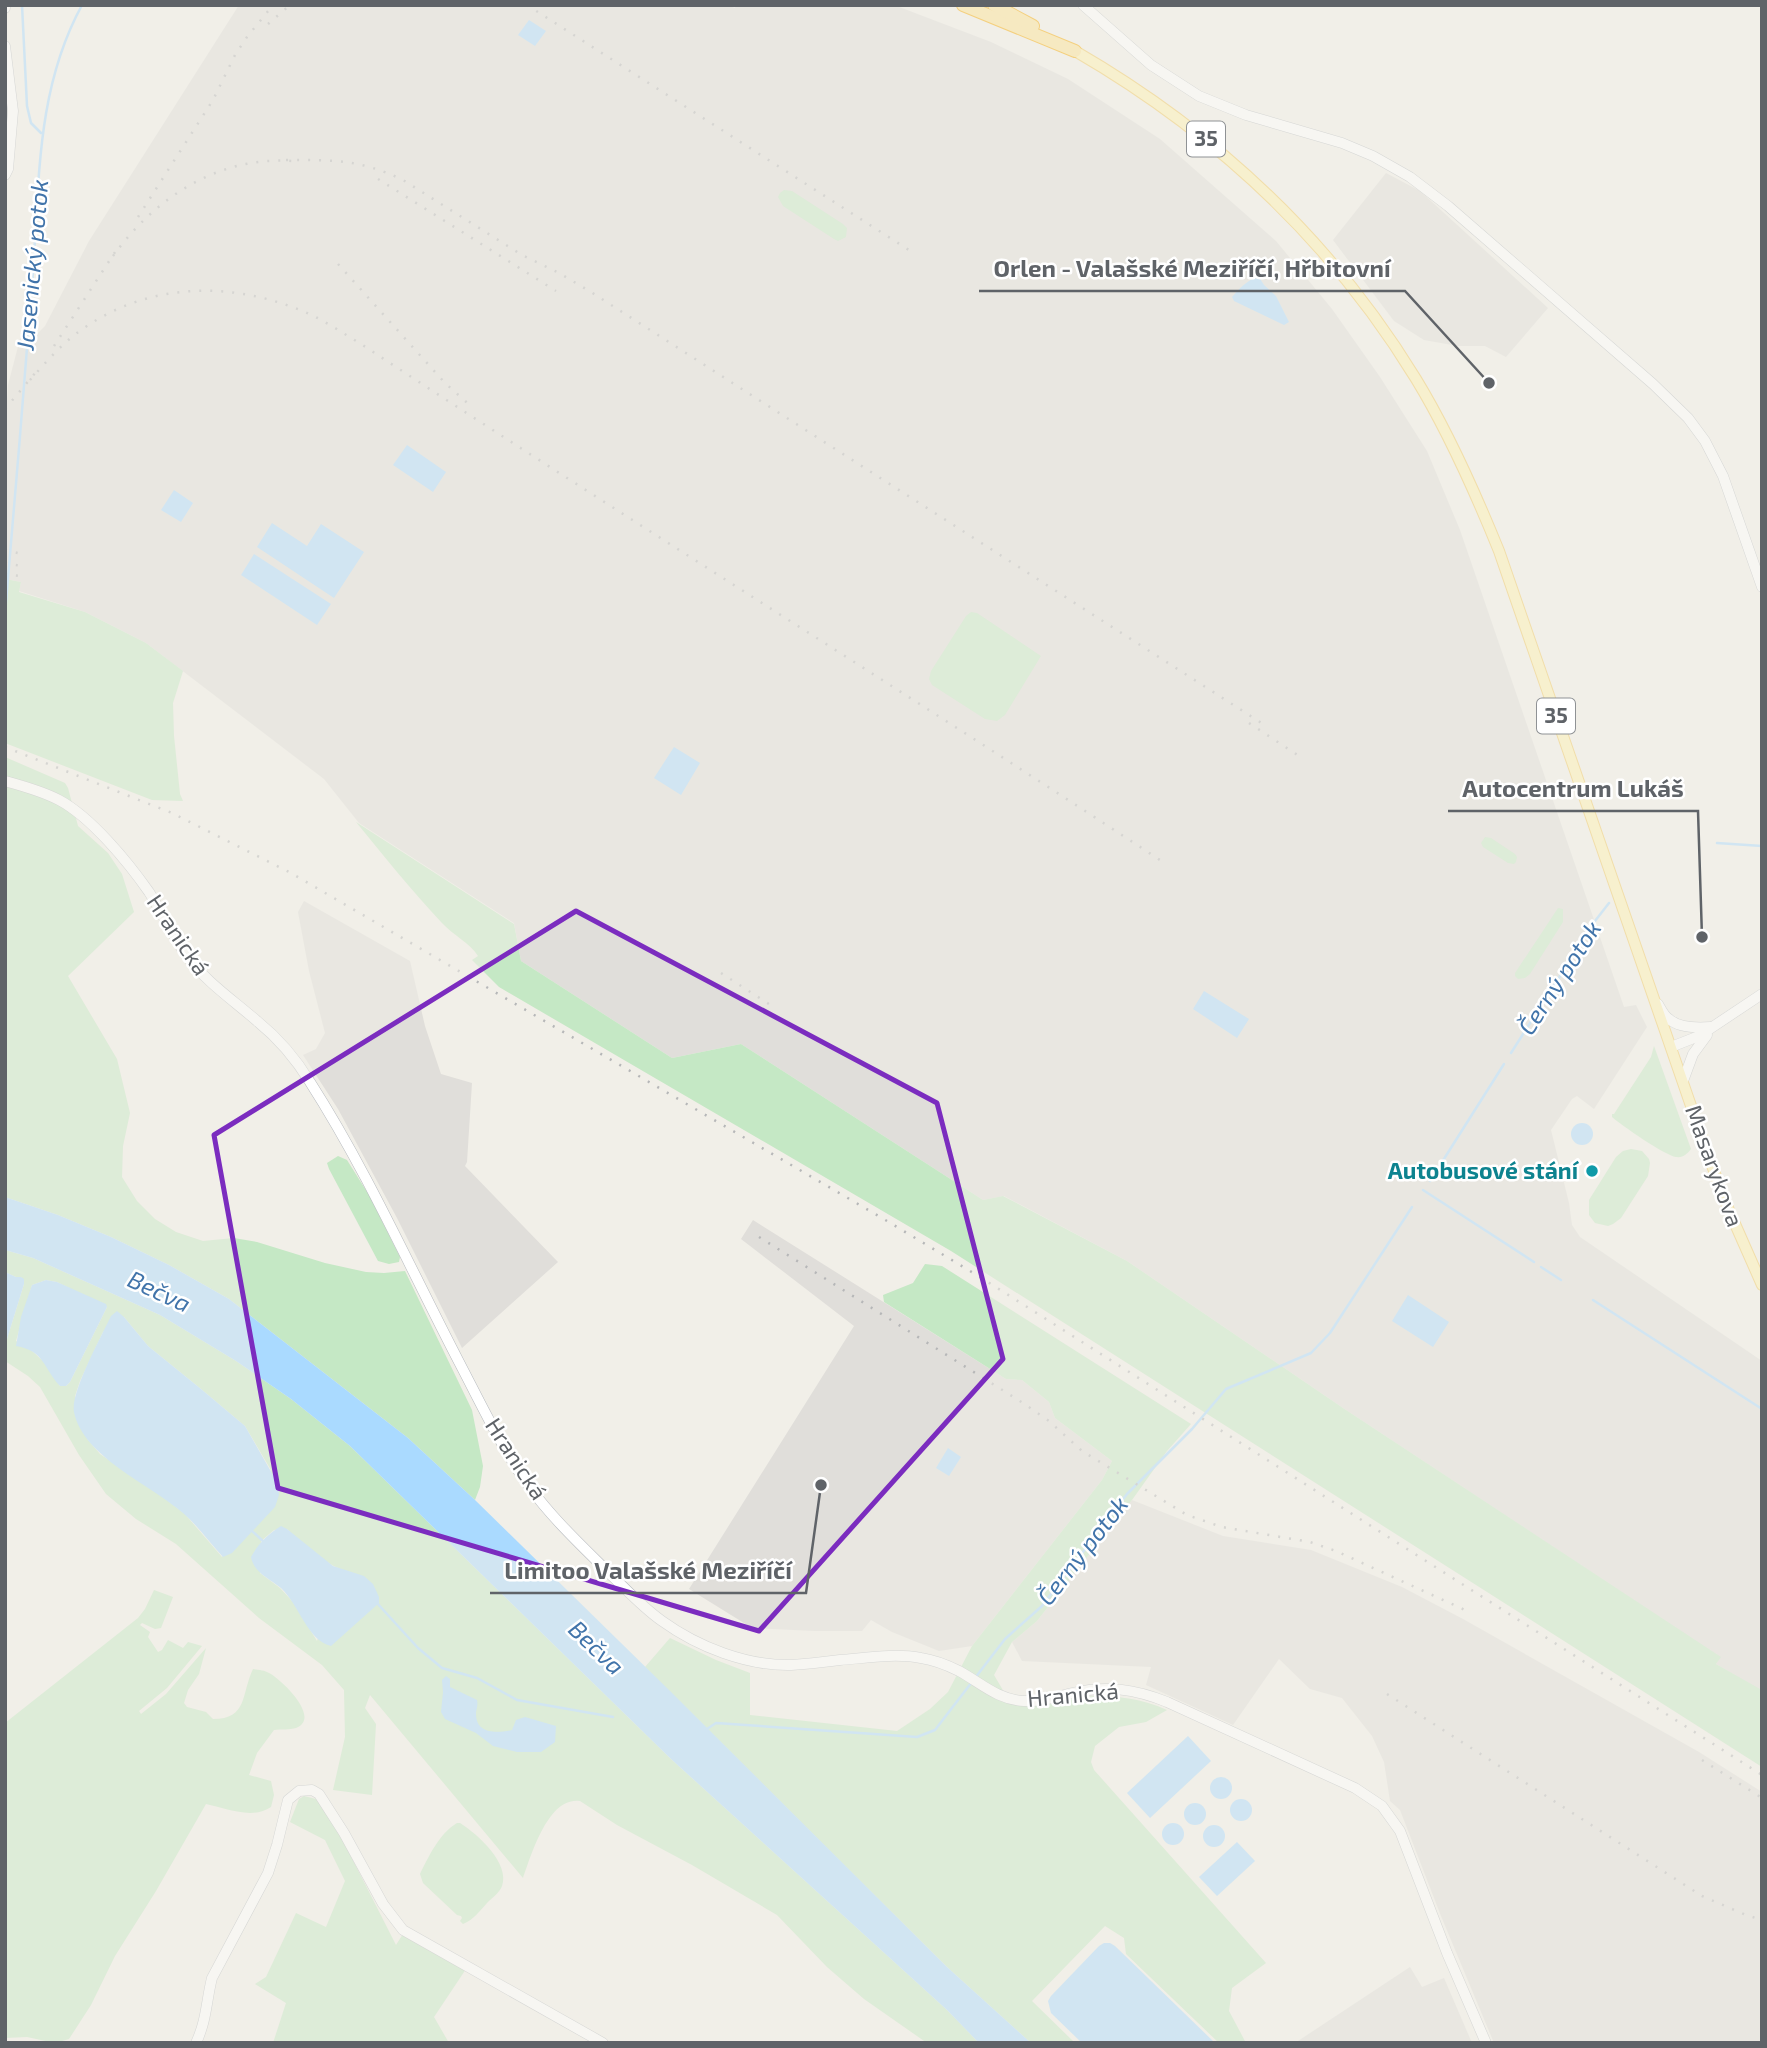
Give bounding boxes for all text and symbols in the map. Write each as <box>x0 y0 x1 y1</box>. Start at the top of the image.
road number: 35 <box>1187 122 1225 156</box>
water label: Jasenický potok <box>10 178 53 352</box>
callout: Orlen - Valašské Meziříčí, Hřbitovní <box>979 246 1405 291</box>
text: Orlen - Valašské Meziříčí, Hřbitovní <box>993 253 1392 282</box>
road number: 35 <box>1537 698 1575 734</box>
callout: Autocentrum Lukáš <box>1448 766 1698 811</box>
text: Autocentrum Lukáš <box>1462 773 1684 802</box>
street label: Hranická <box>142 889 216 980</box>
water label: Černý potok <box>1511 915 1606 1040</box>
street label: Masarykova <box>1680 1101 1750 1230</box>
place label: Autobusové stání <box>1388 1156 1580 1184</box>
marker: Autobusové stání <box>1584 1163 1600 1179</box>
water label: Bečva <box>124 1264 196 1318</box>
street label: Hranická <box>480 1412 554 1505</box>
water label: Černý potok <box>1030 1490 1133 1610</box>
callout: Limitoo Valašské Meziříčí <box>490 1548 806 1593</box>
text: Limitoo Valašské Meziříčí <box>504 1555 793 1584</box>
water label: Bečva <box>563 1614 631 1680</box>
street label: Hranická <box>1026 1676 1120 1712</box>

